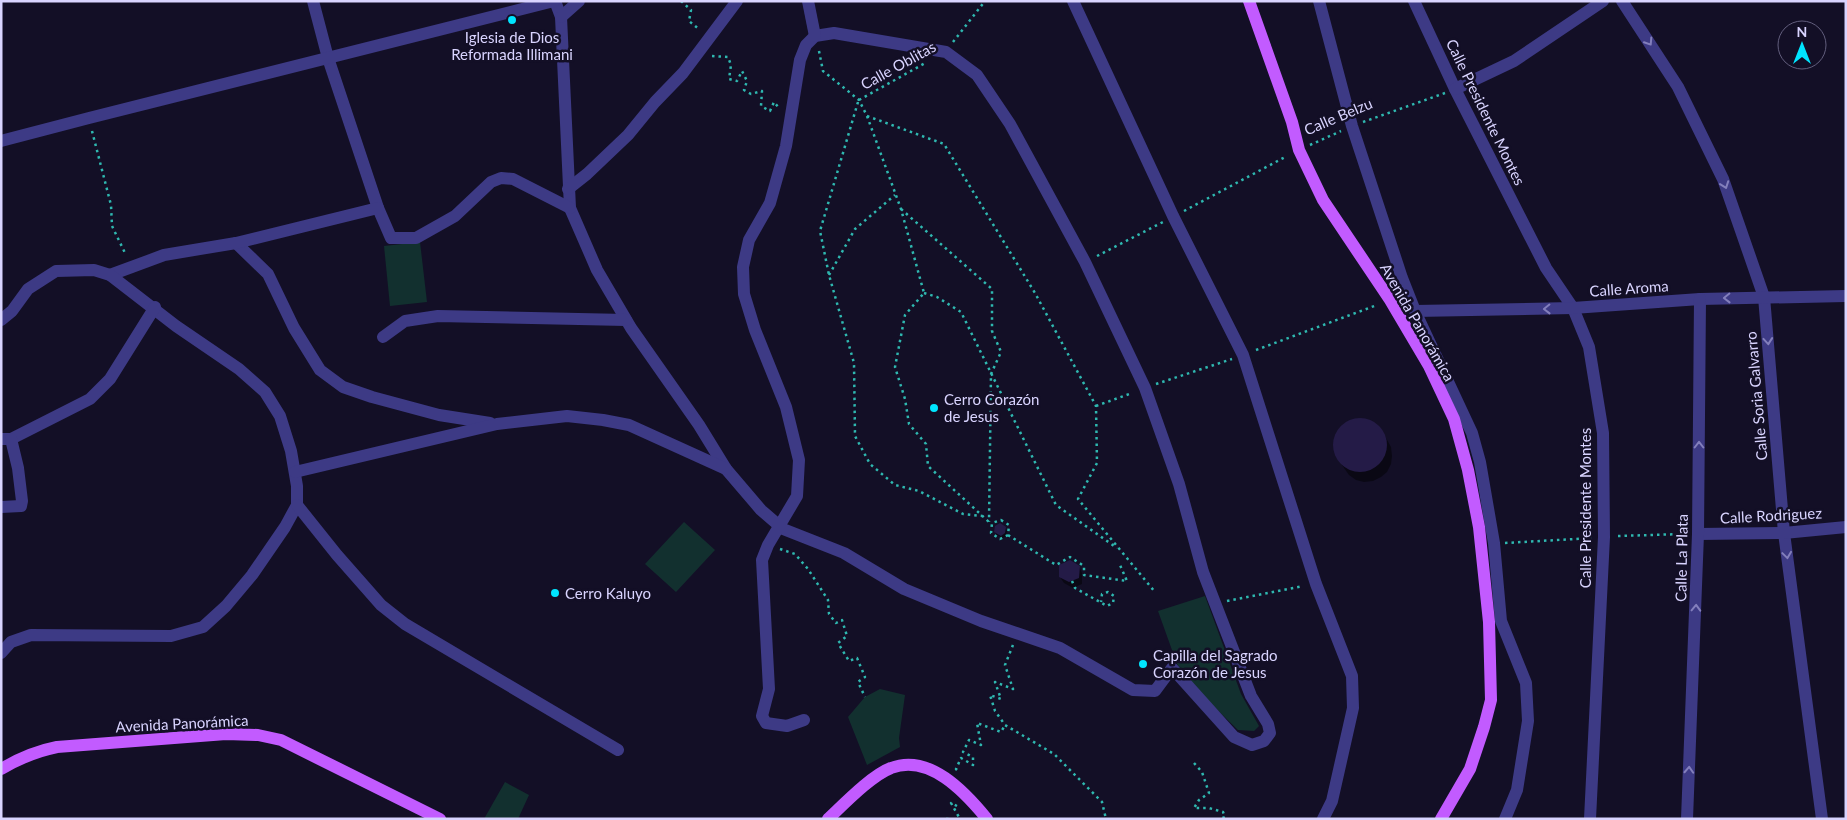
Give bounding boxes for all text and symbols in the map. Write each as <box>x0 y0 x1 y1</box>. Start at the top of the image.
marker: Iglesia de Dios Reformada Illimani <box>506 14 518 26</box>
north arrow <box>1777 20 1827 70</box>
text: N <box>1797 23 1807 40</box>
place label: Iglesia de Dios Reformada Illimani <box>451 28 573 63</box>
street label: Calle Presidente Montes <box>1443 36 1529 188</box>
one-way arrow <box>1643 36 1652 46</box>
street label: Calle Oblitas <box>857 37 939 93</box>
street label: Calle Belzu <box>1301 94 1375 138</box>
one-way arrow <box>1719 180 1729 189</box>
street label: Avenida Panorámica <box>1377 260 1459 384</box>
street label: Calle Aroma <box>1589 276 1669 300</box>
one-way arrow <box>1723 293 1730 303</box>
one-way arrow <box>1543 304 1551 314</box>
street label: Calle Soria Galvarro <box>1741 331 1771 461</box>
one-way arrow <box>1762 337 1773 345</box>
place label: Cerro Corazón de Jesus <box>944 390 1039 425</box>
marker: Cerro Corazón de Jesus <box>928 402 940 414</box>
street label: Calle Presidente Montes <box>1576 428 1594 588</box>
one-way arrow <box>1694 441 1704 448</box>
street label: Calle Rodriguez <box>1720 503 1823 527</box>
street label: Calle La Plata <box>1671 514 1691 602</box>
one-way arrow <box>1781 551 1792 559</box>
place label: Cerro Kaluyo <box>565 584 651 602</box>
marker: Cerro Kaluyo <box>549 587 561 599</box>
one-way arrow <box>1691 603 1701 611</box>
place label: Capilla del Sagrado Corazón de Jesus <box>1153 646 1278 681</box>
marker: Capilla del Sagrado Corazón de Jesus <box>1137 658 1149 670</box>
street label: Avenida Panorámica <box>115 711 249 735</box>
one-way arrow <box>1684 766 1695 774</box>

